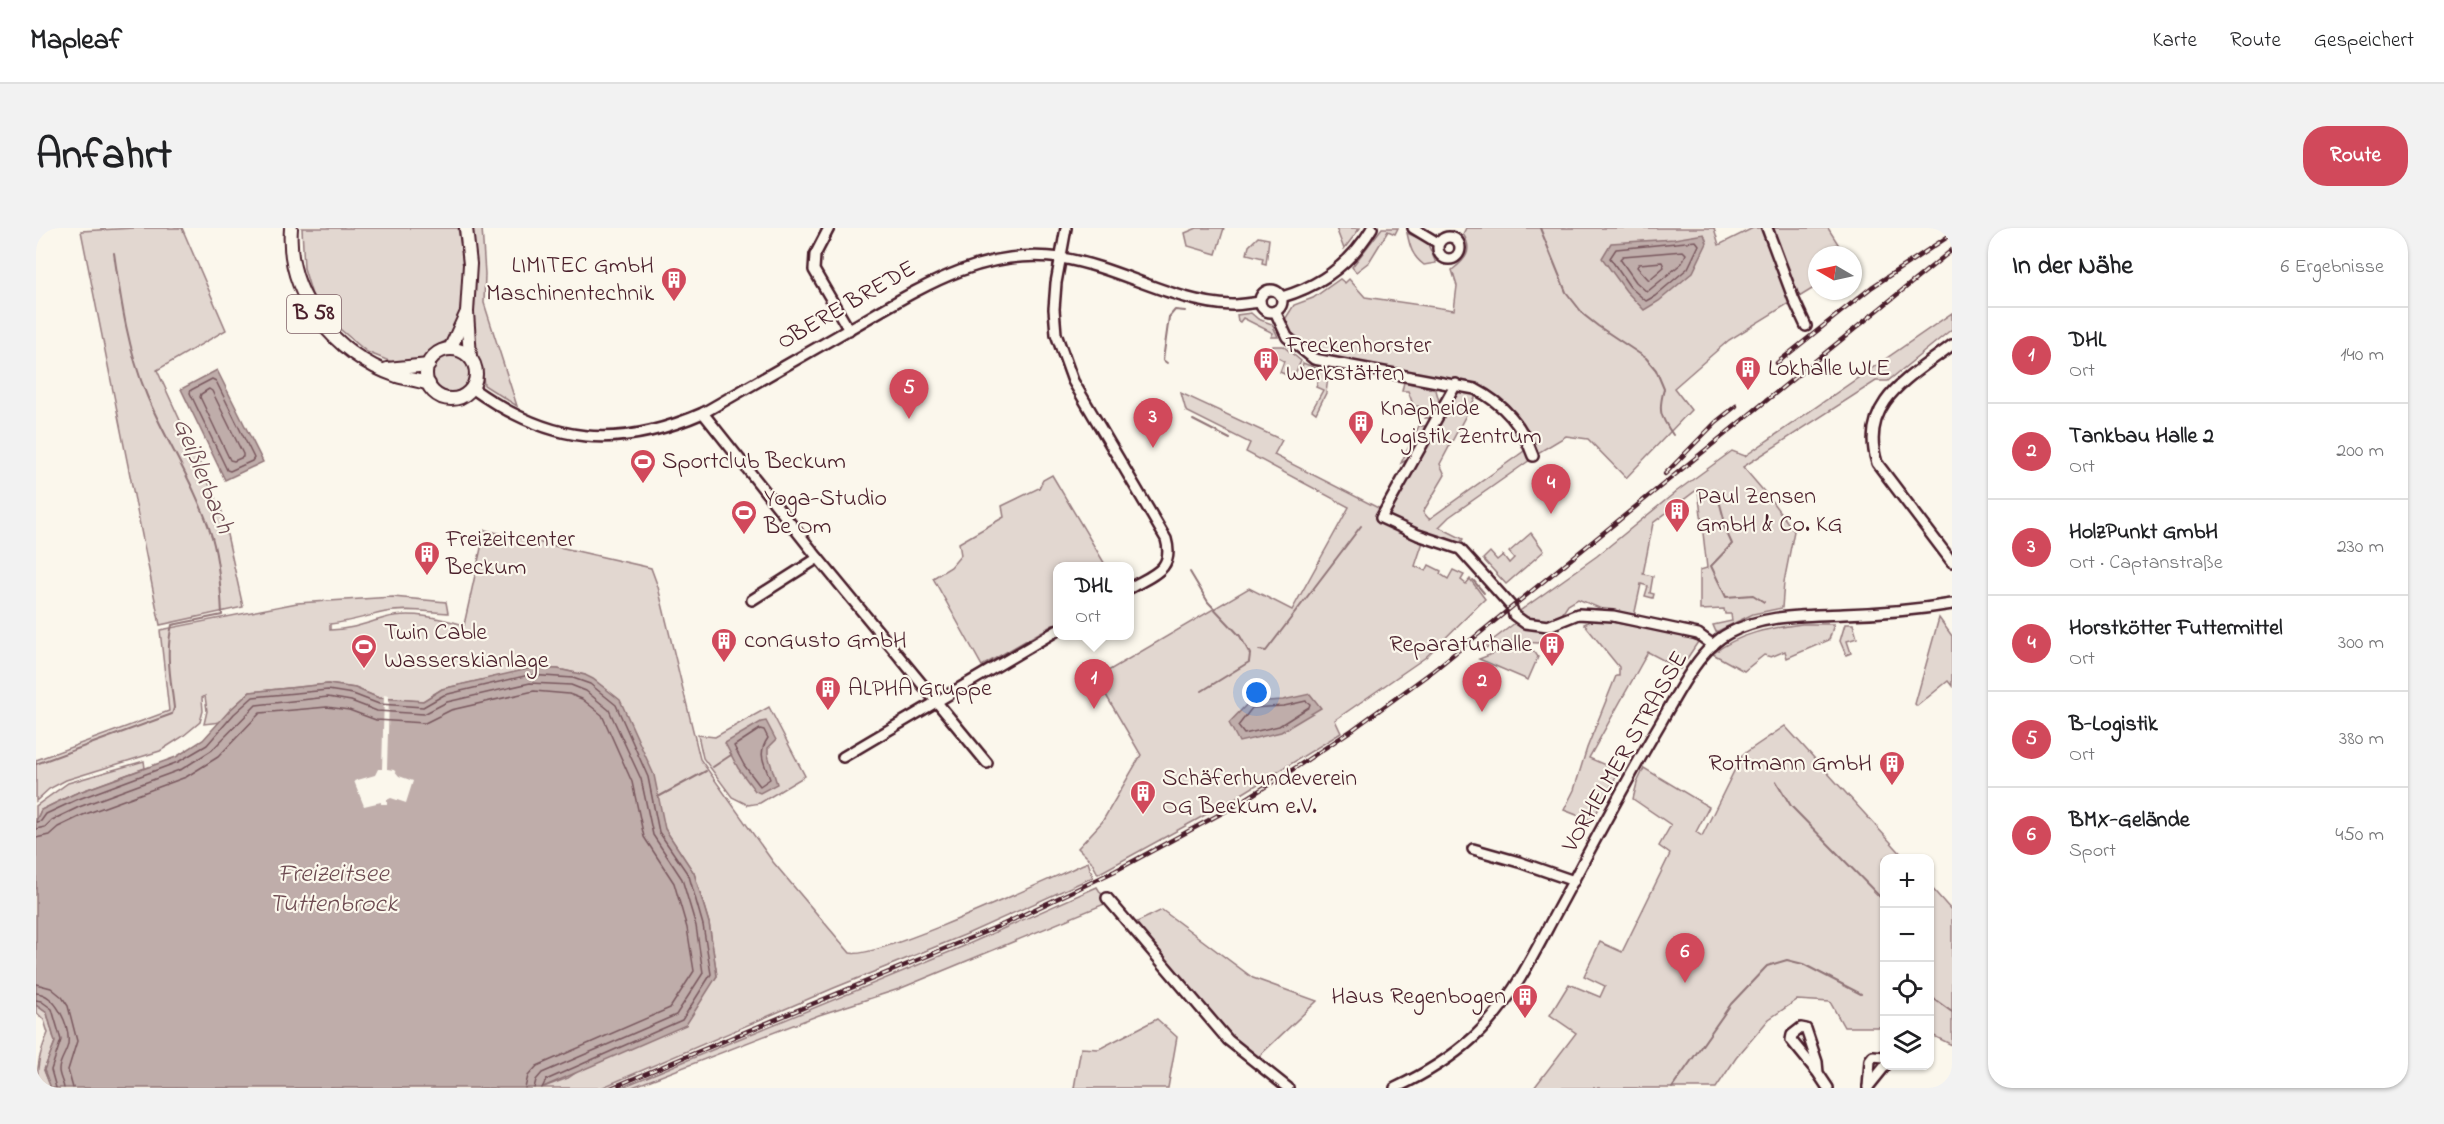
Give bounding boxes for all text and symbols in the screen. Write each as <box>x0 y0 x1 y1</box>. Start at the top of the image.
text: Mapleaf <box>30 21 122 62</box>
text: Karte <box>2152 26 2197 56</box>
text: Route <box>2230 26 2281 56</box>
text: Gespeichert <box>2314 26 2414 56</box>
text: Anfahrt <box>36 126 172 187</box>
button: Route <box>2303 126 2408 186</box>
north arrow <box>1808 246 1862 300</box>
text: In der Nähe <box>2012 248 2133 286</box>
place label: LIMITEC GmbH Maschinentechnik <box>486 249 654 312</box>
street label: OBERE BREDE <box>771 252 923 360</box>
text: 6 Ergebnisse <box>2281 253 2384 282</box>
building icon: LIMITEC GmbH Maschinentechnik <box>659 265 689 303</box>
road number: B 58 <box>287 295 341 333</box>
text: DHL <box>2069 325 2106 357</box>
place label: Freckenhorster Werkstätten <box>1285 329 1432 392</box>
text: 1 <box>2028 341 2035 370</box>
text: 140 m <box>2340 341 2384 370</box>
building icon: Freckenhorster Werkstätten <box>1251 345 1281 383</box>
place label: Lokhalle WLE <box>1768 352 1890 387</box>
building icon: Lokhalle WLE <box>1733 354 1763 392</box>
text: Ort <box>2069 357 2095 386</box>
pin: 5 <box>890 370 928 419</box>
place label: Knapheide Logistik Zentrum <box>1380 392 1542 455</box>
pin: 3 <box>1134 398 1172 448</box>
building icon: Knapheide Logistik Zentrum <box>1346 408 1376 446</box>
water label: Geißlerbach <box>162 412 243 540</box>
text: Tankbau Halle 2 <box>2069 421 2214 453</box>
text: 2 <box>2027 437 2036 466</box>
text: 200 m <box>2336 437 2384 466</box>
place label: Sportclub Beckum <box>662 445 846 480</box>
sports icon: Sportclub Beckum <box>628 447 658 485</box>
text: Ort <box>2069 453 2095 482</box>
pin: 4 <box>1532 464 1570 514</box>
place label: Paul Zensen GmbH & Co. KG <box>1696 480 1843 543</box>
place label: Yoga-Studio Be Om <box>763 482 887 545</box>
building icon: Paul Zensen GmbH & Co. KG <box>1662 496 1692 534</box>
sports icon: Yoga-Studio Be Om <box>729 498 759 536</box>
text: HolzPunkt GmbH <box>2069 517 2218 549</box>
place label: Freizeitcenter Beckum <box>445 523 575 586</box>
text: 3 <box>2027 533 2036 562</box>
text: 230 m <box>2337 533 2384 562</box>
building icon: Freizeitcenter Beckum <box>412 539 442 577</box>
text: Ort · Captanstraße <box>2069 549 2223 578</box>
popup <box>1053 562 1134 640</box>
text: DHL <box>1075 571 1112 603</box>
text: Ort <box>1075 603 1101 632</box>
text: Horstkötter Futtermittel <box>2069 613 2283 645</box>
place label: Twin Cable Wasserskianlage <box>384 616 549 679</box>
place label: conGusto GmbH <box>744 624 907 659</box>
building icon: conGusto GmbH <box>709 626 739 664</box>
place label: Reparaturhalle <box>1389 628 1532 663</box>
text: 4 <box>2027 629 2036 658</box>
text: 300 m <box>2338 629 2384 658</box>
building icon: Reparaturhalle <box>1537 630 1567 668</box>
sports icon: Twin Cable Wasserskianlage <box>349 632 379 670</box>
street label: VORHELMER STRASSE <box>1554 645 1698 860</box>
text: Ort <box>2069 645 2095 674</box>
pin: 1 <box>1074 660 1114 709</box>
pin: 2 <box>1462 662 1502 712</box>
place label: ALPHA Gruppe <box>848 672 992 707</box>
building icon: ALPHA Gruppe <box>813 674 843 712</box>
your location <box>1242 678 1271 707</box>
text: B-Logistik <box>2069 709 2158 741</box>
text: 5 <box>2026 725 2037 754</box>
text: 380 m <box>2339 725 2384 754</box>
text: Ort <box>2069 741 2095 770</box>
place label: Rottmann GmbH <box>1709 747 1872 782</box>
building icon: Rottmann GmbH <box>1877 749 1907 787</box>
place label: Schäferhundeverein OG Beckum e.V. <box>1162 762 1357 825</box>
building icon: Schäferhundeverein OG Beckum e.V. <box>1128 778 1158 816</box>
text: BMX-Gelände <box>2069 805 2190 837</box>
text: 6 <box>2027 821 2036 850</box>
text: 450 m <box>2335 821 2384 850</box>
text: Sport <box>2069 837 2116 866</box>
map controls <box>1880 854 1934 1070</box>
button: + <box>1880 854 1934 908</box>
water label: Freizeitsee Tuttenbrock <box>269 856 399 924</box>
button: − <box>1880 908 1934 962</box>
pin: 6 <box>1666 934 1704 983</box>
button: locate <box>1880 962 1934 1016</box>
place label: Haus Regenbogen <box>1331 980 1506 1015</box>
building icon: Haus Regenbogen <box>1510 982 1540 1020</box>
button: layers <box>1880 1016 1934 1070</box>

